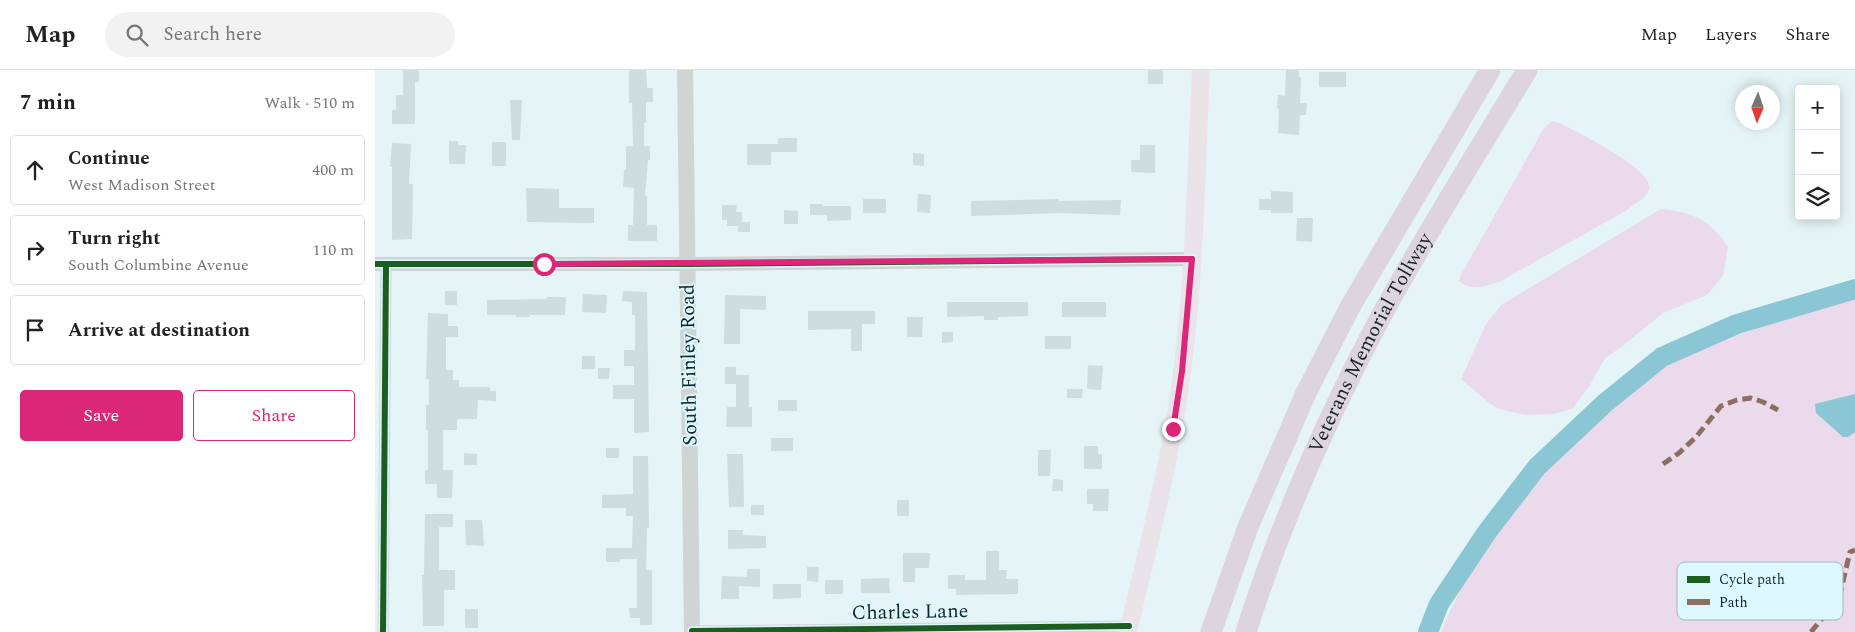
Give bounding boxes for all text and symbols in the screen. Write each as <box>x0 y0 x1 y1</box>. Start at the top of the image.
search box <box>105 12 455 57</box>
text: Map <box>25 17 75 53</box>
text: Search here <box>163 20 262 49</box>
icon: search <box>123 21 151 49</box>
text: Map <box>1641 21 1677 48</box>
text: Layers <box>1705 21 1757 48</box>
text: Share <box>1785 21 1830 48</box>
north arrow <box>1735 85 1780 130</box>
map controls <box>1795 85 1840 220</box>
button: + <box>1795 85 1840 130</box>
text: 7 min <box>20 87 76 119</box>
text: Walk · 510 m <box>264 91 355 115</box>
button: − <box>1795 130 1840 175</box>
text: Continue <box>68 144 150 173</box>
icon: ahead <box>21 156 49 184</box>
text: 400 m <box>312 158 354 182</box>
text: West Madison Street <box>68 173 216 197</box>
button: layers <box>1795 175 1840 220</box>
text: Turn right <box>68 224 161 253</box>
street label: Veterans Memorial Tollway <box>1301 226 1441 458</box>
icon: right <box>21 236 49 264</box>
text: 110 m <box>312 238 354 262</box>
text: South Columbine Avenue <box>68 253 249 277</box>
route start <box>533 253 556 276</box>
street label: South Finley Road <box>673 284 705 446</box>
icon: arrive <box>21 316 49 344</box>
text: Arrive at destination <box>68 316 250 345</box>
button: Save <box>20 390 183 441</box>
button: Share <box>193 390 355 441</box>
route end <box>1162 418 1185 441</box>
legend <box>1677 562 1843 620</box>
text: Cycle path <box>1719 569 1785 590</box>
text: Path <box>1719 592 1748 613</box>
street label: Charles Lane <box>851 596 969 628</box>

